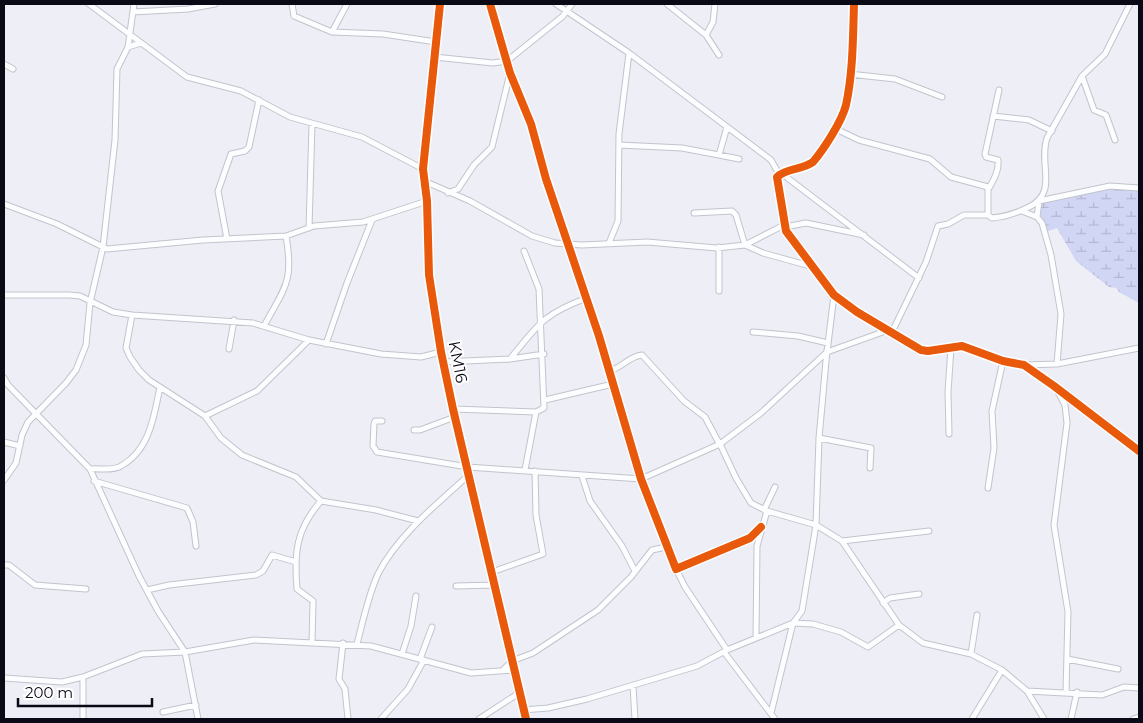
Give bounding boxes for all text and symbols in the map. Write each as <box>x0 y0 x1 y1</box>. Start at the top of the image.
street label: KM16 <box>445 339 471 385</box>
scale bar <box>18 676 151 708</box>
text: 200 m <box>25 683 73 702</box>

